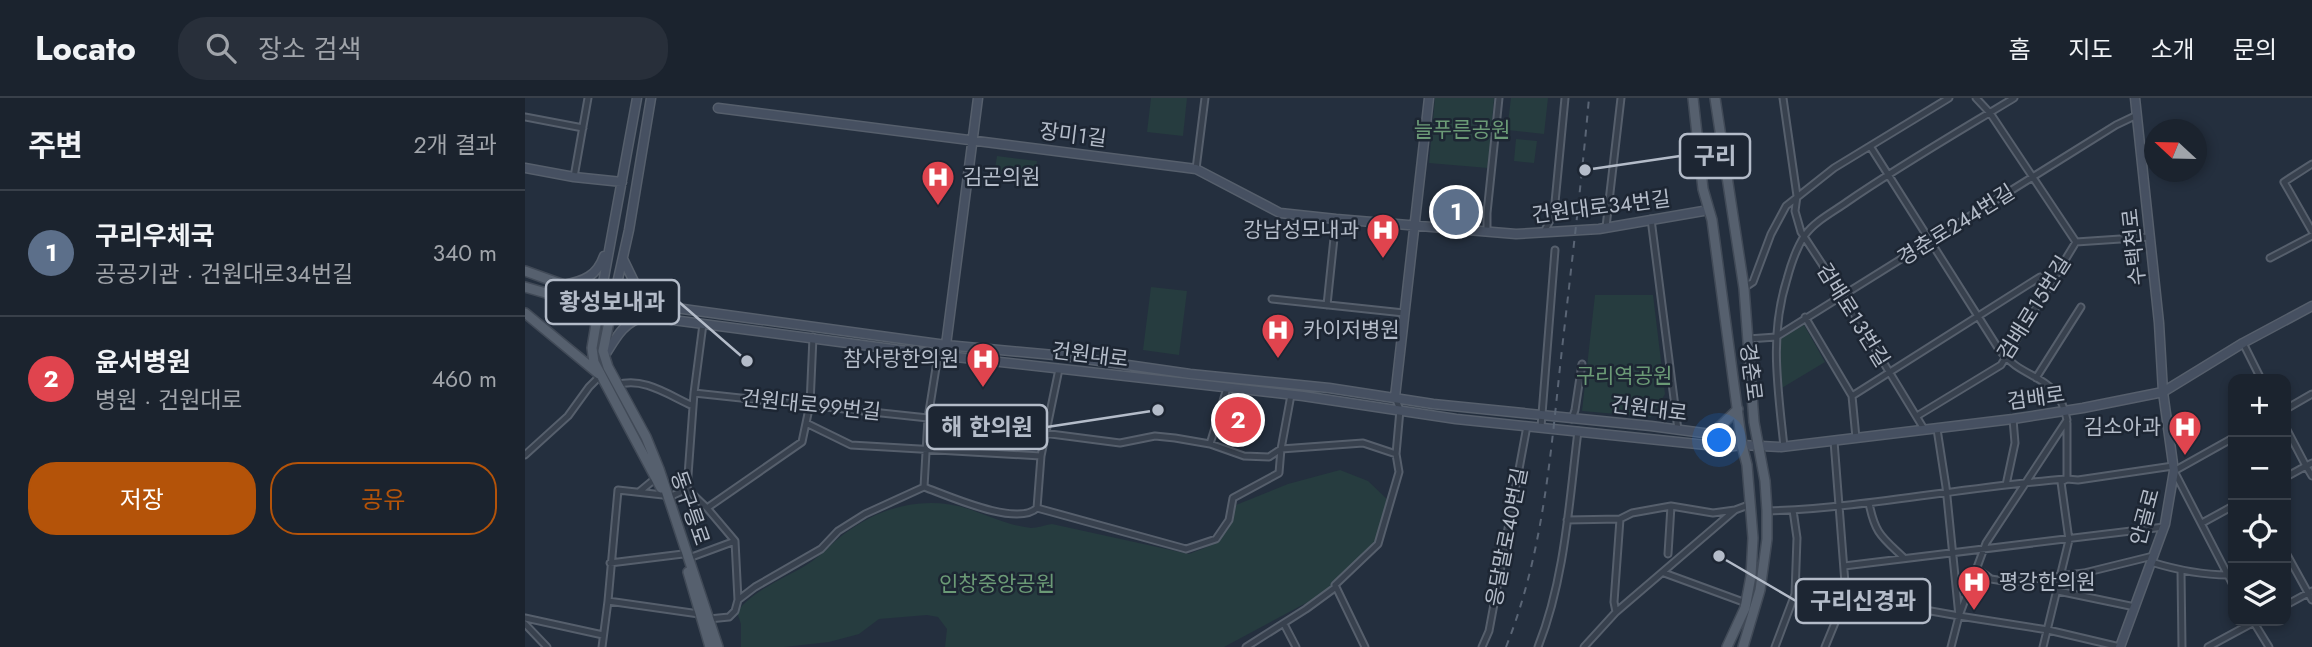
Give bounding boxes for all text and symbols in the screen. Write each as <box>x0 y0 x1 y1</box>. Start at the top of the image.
search box <box>178 17 668 80</box>
text: Locato <box>35 25 136 72</box>
icon: search <box>202 29 240 67</box>
text: 장소 검색 <box>258 30 361 68</box>
text: 홈 <box>2008 32 2030 67</box>
text: 지도 <box>2068 32 2113 67</box>
text: 소개 <box>2151 32 2195 67</box>
text: 문의 <box>2233 32 2277 67</box>
park label: 늘푸른공원 <box>1414 115 1510 145</box>
street label: 장미1길 <box>1038 116 1108 154</box>
north arrow <box>2144 119 2207 182</box>
text: 주변 <box>28 124 83 167</box>
text: 2개 결과 <box>414 128 497 162</box>
callout: 구리 <box>1680 134 1750 178</box>
text: 구리 <box>1694 139 1736 173</box>
hospital icon: 김곤의원 <box>919 158 957 207</box>
place label: 김곤의원 <box>963 162 1040 192</box>
street label: 경춘로244번길 <box>1892 177 2020 273</box>
street label: 건원대로34번길 <box>1530 184 1672 230</box>
pin: 1 <box>1433 186 1479 238</box>
street label: 수택천로 <box>2115 207 2153 287</box>
hospital icon: 강남성모내과 <box>1364 211 1402 260</box>
place label: 강남성모내과 <box>1243 215 1359 245</box>
text: 구리우체국 <box>95 217 215 255</box>
text: 1 <box>45 236 57 270</box>
text: 340 m <box>432 236 497 270</box>
street label: 검배로15번길 <box>1990 250 2078 366</box>
text: 공공기관 · 건원대로34번길 <box>95 257 353 291</box>
street label: 검배로13번길 <box>1809 257 1897 373</box>
callout: 황성보내과 <box>546 280 679 324</box>
text: 황성보내과 <box>559 285 665 319</box>
hospital icon: 카이저병원 <box>1259 311 1297 360</box>
place label: 카이저병원 <box>1303 315 1400 345</box>
street label: 건원대로 <box>1050 335 1130 375</box>
hospital icon: 참사랑한의원 <box>964 340 1002 389</box>
street label: 경춘로 <box>1733 341 1769 403</box>
text: 윤서병원 <box>95 343 191 381</box>
place label: 참사랑한의원 <box>843 344 959 374</box>
park label: 구리역공원 <box>1576 361 1672 391</box>
text: 2 <box>43 362 59 396</box>
text: 460 m <box>432 362 497 396</box>
map controls <box>2228 374 2291 626</box>
button: + <box>2228 374 2291 437</box>
street label: 검배로 <box>2005 379 2067 417</box>
text: 병원 · 건원대로 <box>95 383 243 417</box>
street label: 건원대로99번길 <box>740 383 882 427</box>
street label: 건원대로 <box>1609 389 1689 429</box>
pin: 2 <box>1215 394 1261 446</box>
callout: 해 한의원 <box>927 405 1047 449</box>
hospital icon: 김소아과 <box>2166 408 2204 457</box>
text: 해 한의원 <box>941 410 1033 444</box>
place label: 김소아과 <box>2084 412 2161 442</box>
your location <box>1702 423 1736 457</box>
button: − <box>2228 437 2291 500</box>
button: 저장 <box>28 462 256 535</box>
button: 공유 <box>270 462 497 535</box>
street label: 응달말로40번길 <box>1479 465 1535 609</box>
street label: 동구릉로 <box>663 467 717 549</box>
street label: 안골로 <box>2123 485 2167 549</box>
button: locate <box>2228 500 2291 563</box>
hospital icon: 평강한의원 <box>1955 563 1993 612</box>
button: layers <box>2228 563 2291 626</box>
place label: 평강한의원 <box>1999 567 2096 597</box>
park label: 인창중앙공원 <box>939 569 1055 599</box>
callout: 구리신경과 <box>1796 579 1930 623</box>
text: 구리신경과 <box>1810 584 1916 618</box>

